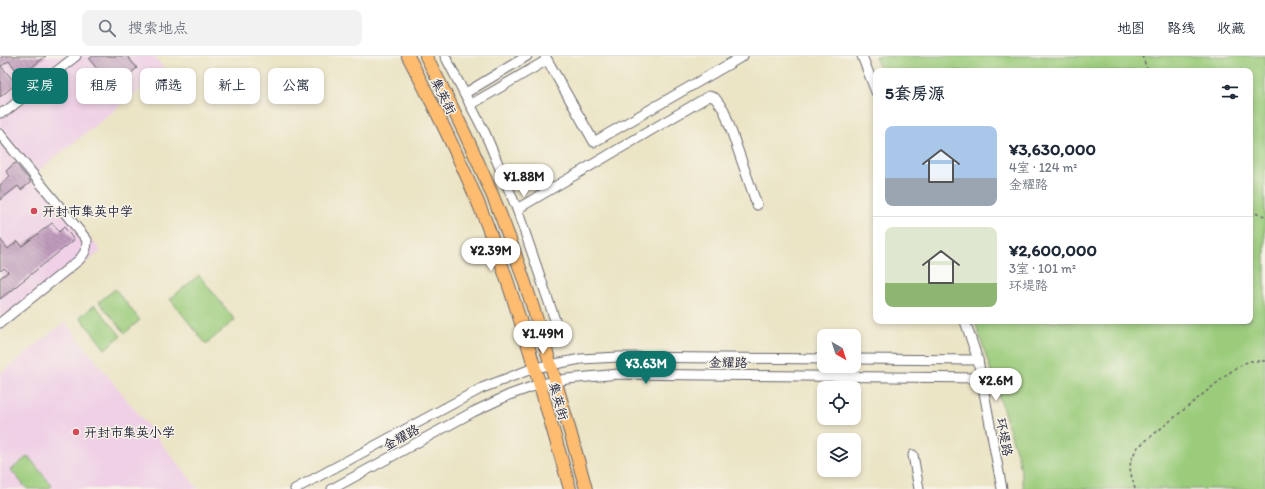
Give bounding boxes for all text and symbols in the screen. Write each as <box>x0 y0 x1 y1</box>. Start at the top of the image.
search box <box>82 10 362 46</box>
text: 地图 <box>20 17 58 40</box>
icon: search <box>96 17 118 39</box>
text: 搜索地点 <box>128 19 188 37</box>
text: 地图 <box>1117 20 1145 37</box>
text: 路线 <box>1167 20 1195 37</box>
text: 收藏 <box>1217 20 1245 37</box>
chip: 买房 <box>12 68 68 104</box>
chip: 租房 <box>76 68 132 104</box>
chip: 筛选 <box>140 68 196 104</box>
chip: 新上 <box>204 68 260 104</box>
chip: 公寓 <box>268 68 324 104</box>
street label: 集英街 <box>428 75 459 117</box>
icon: filters <box>1219 81 1241 103</box>
text: 5套房源 <box>885 83 945 103</box>
text: ¥3,630,000 <box>1009 139 1096 159</box>
icon: home <box>917 142 965 190</box>
text: 4室 · 124 m² <box>1009 160 1077 175</box>
pin: ¥1.88M <box>491 164 557 198</box>
text: ¥1.88M <box>504 169 544 184</box>
text: 金耀路 <box>1009 177 1048 192</box>
place label: 开封市集英中学 <box>42 204 133 219</box>
marker: 开封市集英中学 <box>29 206 39 216</box>
pin: ¥2.39M <box>458 238 524 272</box>
text: ¥2,600,000 <box>1009 240 1097 260</box>
text: ¥2.39M <box>470 243 512 258</box>
icon: home <box>917 243 965 291</box>
text: 3室 · 101 m² <box>1009 261 1076 276</box>
text: 环堤路 <box>1009 278 1048 293</box>
pin: ¥1.49M <box>510 321 576 355</box>
text: ¥1.49M <box>522 326 564 341</box>
north arrow <box>817 329 861 373</box>
map controls <box>817 329 861 477</box>
pin: ¥3.63M <box>613 351 679 385</box>
street label: 金耀路 <box>708 355 748 370</box>
text: ¥3.63M <box>625 356 667 371</box>
pin: ¥2.6M <box>968 368 1024 402</box>
text: ¥2.6M <box>979 373 1013 388</box>
street label: 集英街 <box>546 380 571 422</box>
button: locate <box>817 381 861 425</box>
street label: 环堤路 <box>993 417 1016 458</box>
street label: 金耀路 <box>381 421 422 453</box>
place label: 开封市集英小学 <box>84 425 175 440</box>
marker: 开封市集英小学 <box>71 427 81 437</box>
button: layers <box>817 433 861 477</box>

